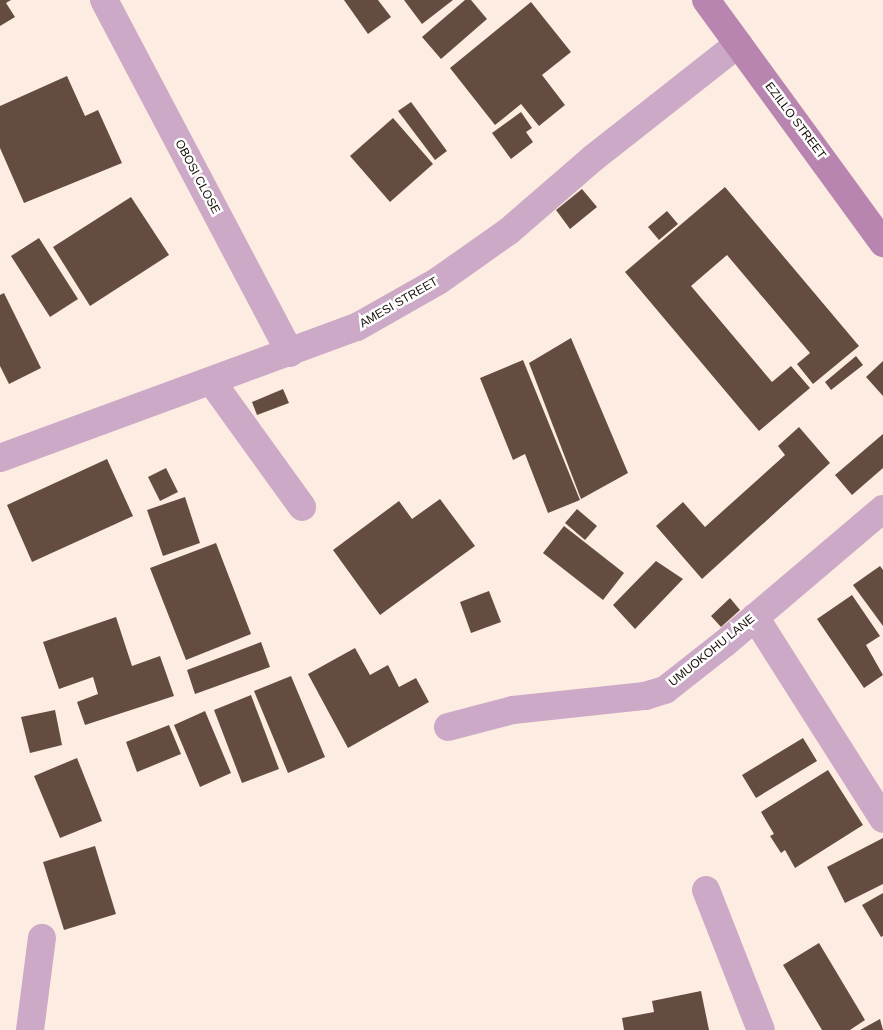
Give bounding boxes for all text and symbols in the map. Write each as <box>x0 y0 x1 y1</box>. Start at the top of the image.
street label: EZILLO STREET <box>762 80 828 162</box>
street label: OBOSI CLOSE <box>171 137 223 217</box>
street label: AMESI STREET <box>357 275 441 331</box>
street label: UMUOKOHU LANE <box>666 612 758 690</box>

